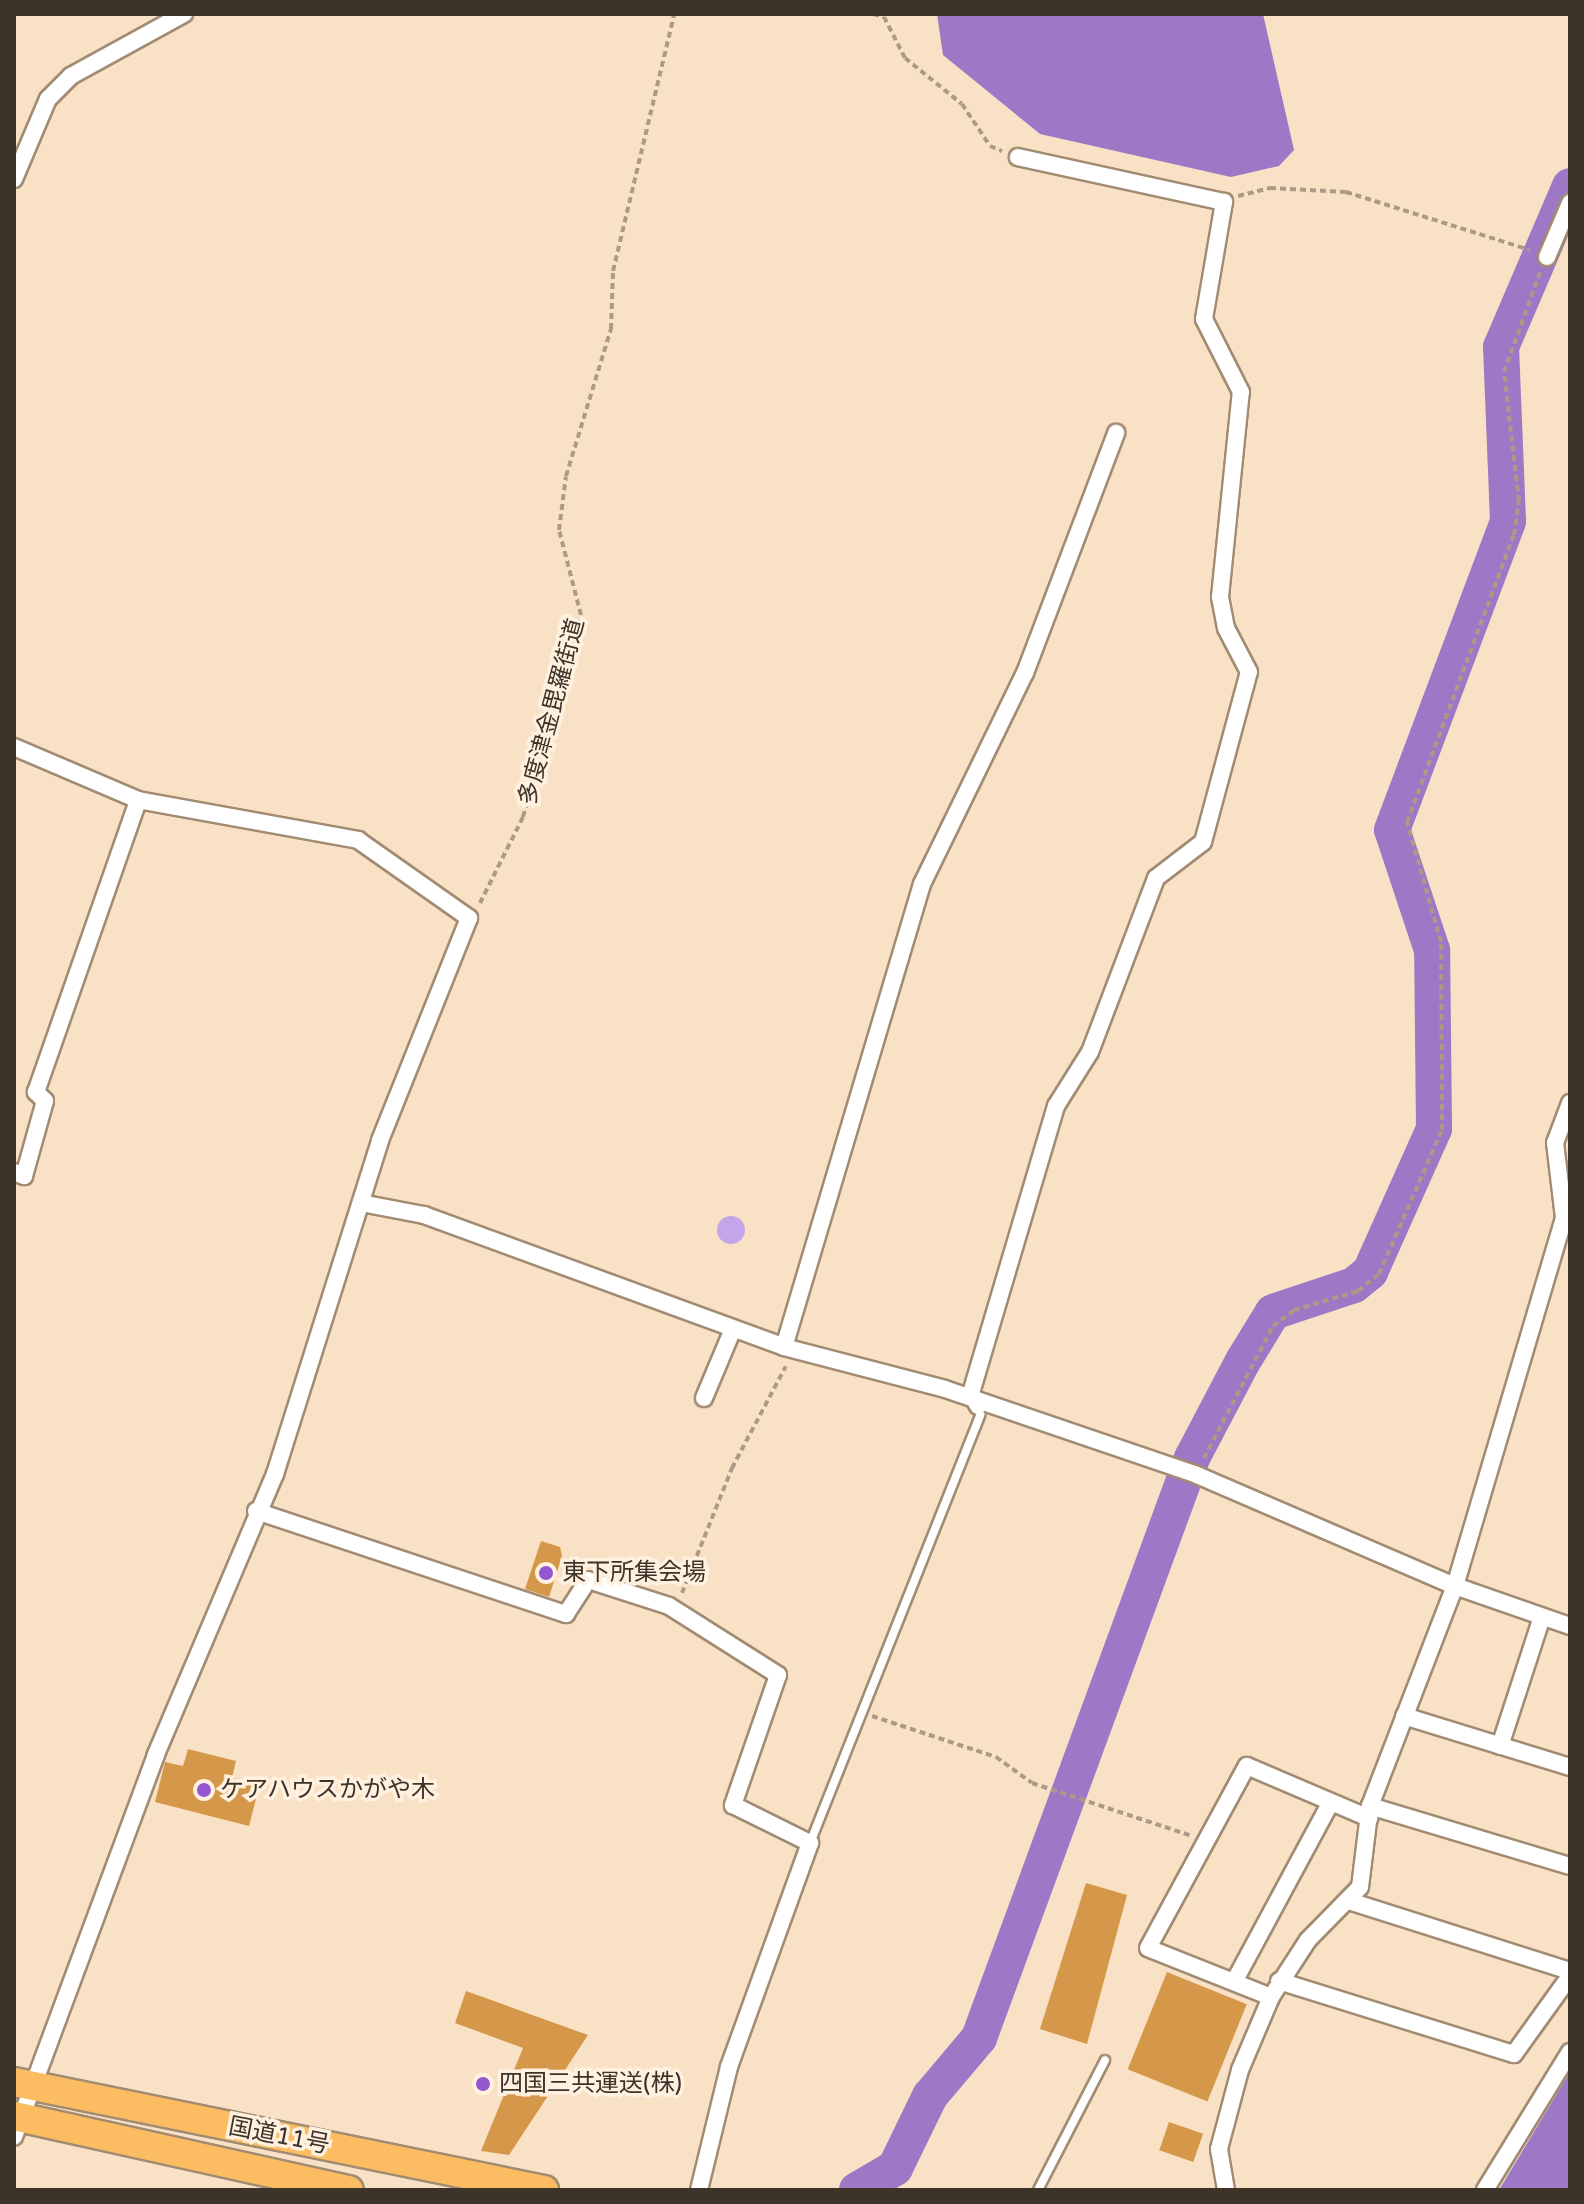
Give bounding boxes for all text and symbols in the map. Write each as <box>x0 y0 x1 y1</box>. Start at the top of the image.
street label: 多度津金毘羅街道 <box>513 616 591 808</box>
place label: 東下所集会場 <box>562 1559 706 1587</box>
marker: 東下所集会場 <box>537 1564 555 1582</box>
place label: ケアハウスかがや木 <box>220 1776 436 1804</box>
marker: ケアハウスかがや木 <box>195 1781 213 1799</box>
place label: 四国三共運送(株) <box>499 2070 682 2098</box>
marker: 四国三共運送(株) <box>474 2075 492 2093</box>
street label: 国道11号 <box>226 2112 332 2160</box>

